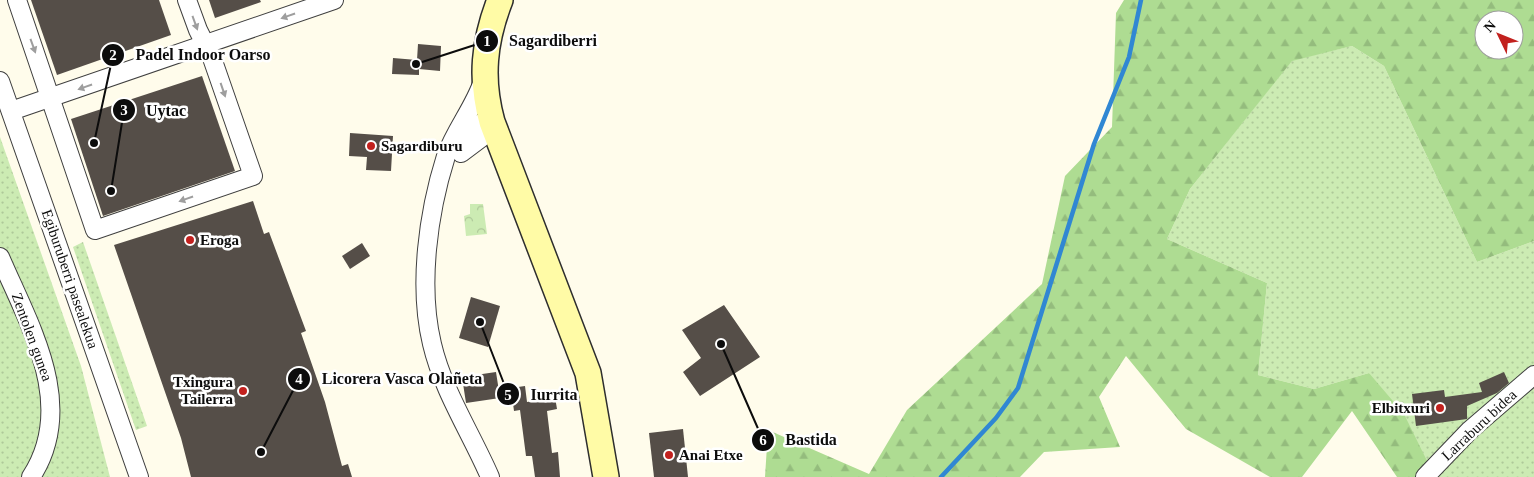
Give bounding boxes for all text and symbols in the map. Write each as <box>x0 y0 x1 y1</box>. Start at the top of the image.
north arrow <box>1474 10 1524 60</box>
one-way arrow <box>280 12 295 20</box>
one-way arrow <box>191 16 199 31</box>
text: N <box>1481 18 1499 35</box>
callout: Sagardiberri <box>474 25 607 56</box>
text: Sagardiberri <box>509 32 598 50</box>
text: 1 <box>483 33 491 49</box>
one-way arrow <box>29 39 37 54</box>
callout: Padel Indoor Oarso <box>100 39 280 70</box>
text: Padel Indoor Oarso <box>136 46 270 63</box>
text: 2 <box>109 47 117 63</box>
one-way arrow <box>220 82 228 97</box>
one-way arrow <box>77 83 92 91</box>
callout: Uytac <box>111 95 196 126</box>
text: 3 <box>120 102 128 118</box>
text: Uytac <box>146 102 186 120</box>
place label: Sagardiburu <box>381 138 463 154</box>
marker: Sagardiburu <box>365 140 377 152</box>
one-way arrow <box>178 196 193 203</box>
street label: Egiburuberri pasealekua <box>39 207 101 351</box>
place label: Eroga <box>200 232 239 248</box>
marker: Eroga <box>184 234 196 246</box>
street label: Zentolen gunea <box>9 291 56 384</box>
callout: Licorera Vasca Olañeta <box>286 363 492 394</box>
text: Licorera Vasca Olañeta <box>322 370 482 387</box>
text: 4 <box>295 371 303 387</box>
place label: Txingura Tailerra <box>173 374 233 407</box>
callout: Iurrita <box>496 379 588 410</box>
marker: Txingura Tailerra <box>237 385 249 397</box>
text: Iurrita <box>530 386 578 403</box>
street label: Larraburu bidea <box>1438 386 1520 464</box>
text: 5 <box>504 387 512 403</box>
place label: Elbitxuri <box>1372 400 1430 416</box>
marker: Elbitxuri <box>1434 402 1446 414</box>
callout: Bastida <box>750 424 847 455</box>
text: Bastida <box>785 431 837 448</box>
text: 6 <box>759 432 767 448</box>
place label: Anai Etxe <box>679 447 743 463</box>
marker: Anai Etxe <box>663 449 675 461</box>

